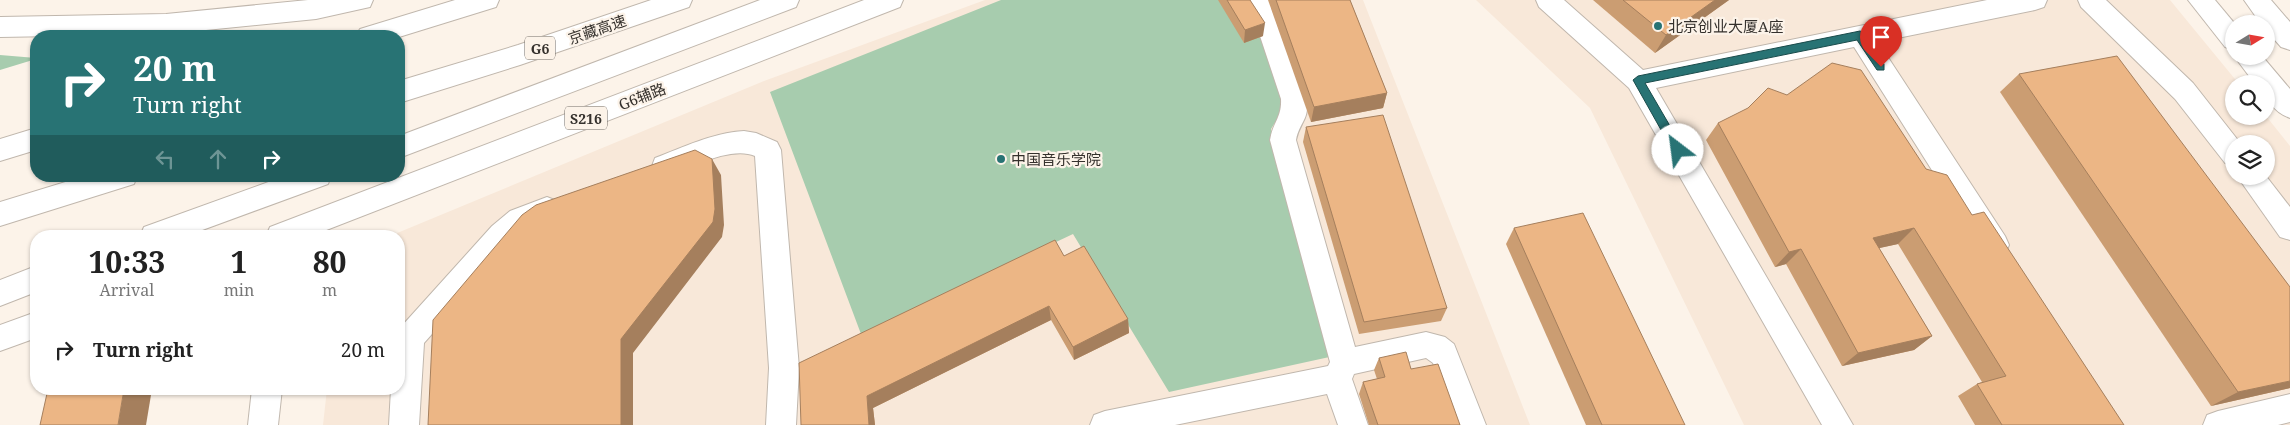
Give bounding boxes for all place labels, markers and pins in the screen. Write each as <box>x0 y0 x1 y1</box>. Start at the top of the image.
place label: 北京创业大厦A座 <box>1668 16 1784 36</box>
pin <box>1860 16 1902 67</box>
marker: 北京创业大厦A座 <box>1652 20 1664 32</box>
place label: 中国音乐学院 <box>1011 149 1101 169</box>
marker: 中国音乐学院 <box>995 153 1007 165</box>

